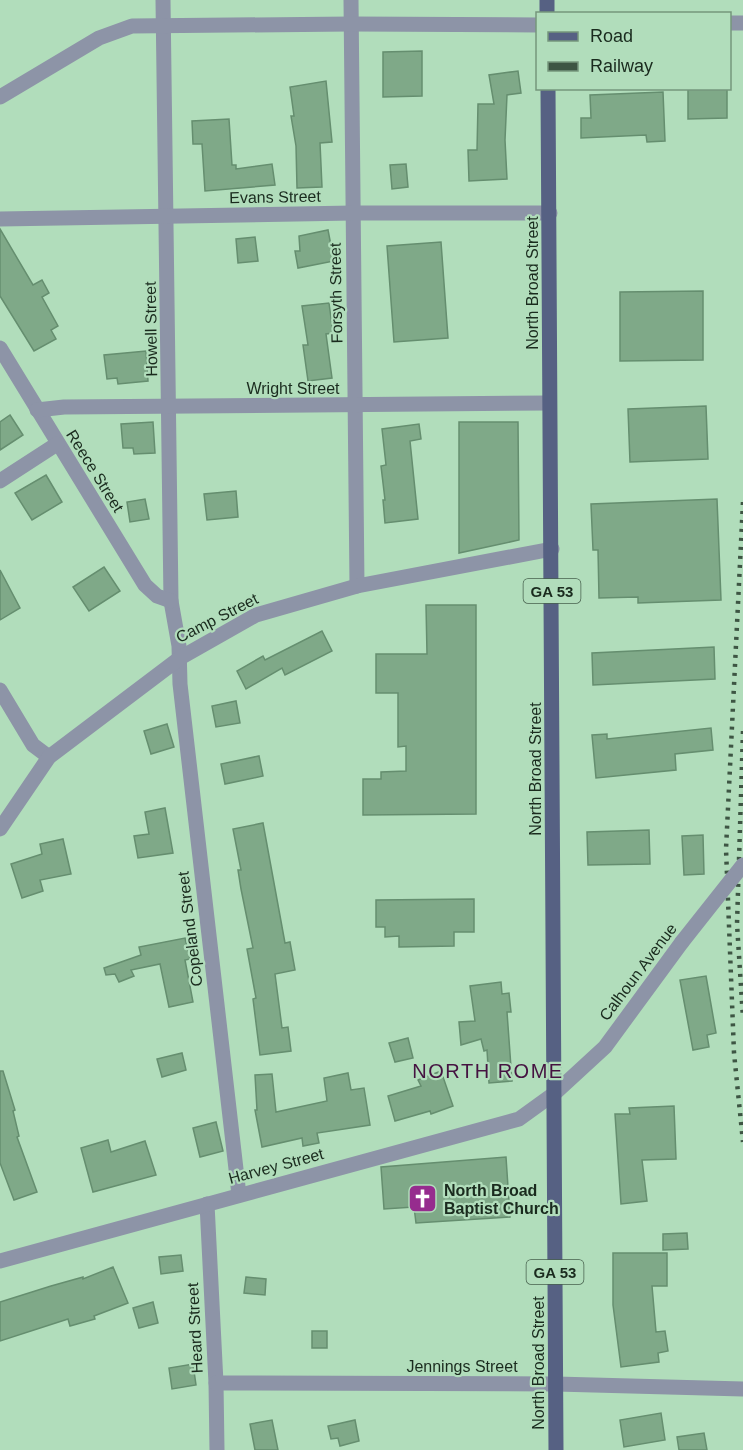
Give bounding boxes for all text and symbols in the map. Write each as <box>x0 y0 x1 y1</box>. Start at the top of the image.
legend <box>536 12 731 90</box>
text: Road <box>590 26 633 46</box>
text: Railway <box>590 56 653 76</box>
street label: Evans Street <box>229 188 321 206</box>
street label: North Broad Street <box>524 216 541 350</box>
street label: Forsyth Street <box>327 242 345 343</box>
street label: Howell Street <box>142 281 160 377</box>
street label: Wright Street <box>246 380 340 397</box>
street label: Reece Street <box>63 427 127 516</box>
road number: GA 53 <box>524 579 580 603</box>
street label: Camp Street <box>173 590 261 646</box>
street label: North Broad Street <box>527 702 544 836</box>
street label: Copeland Street <box>174 870 205 987</box>
street label: Calhoun Avenue <box>596 920 680 1024</box>
district label: NORTH ROME <box>412 1060 564 1082</box>
street label: Harvey Street <box>227 1145 326 1187</box>
place label: North Broad Baptist Church <box>444 1182 559 1217</box>
church icon: North Broad Baptist Church <box>407 1183 439 1215</box>
road number: GA 53 <box>526 1260 584 1284</box>
street label: Heard Street <box>184 1282 206 1374</box>
street label: North Broad Street <box>530 1296 547 1430</box>
street label: Jennings Street <box>406 1358 518 1375</box>

